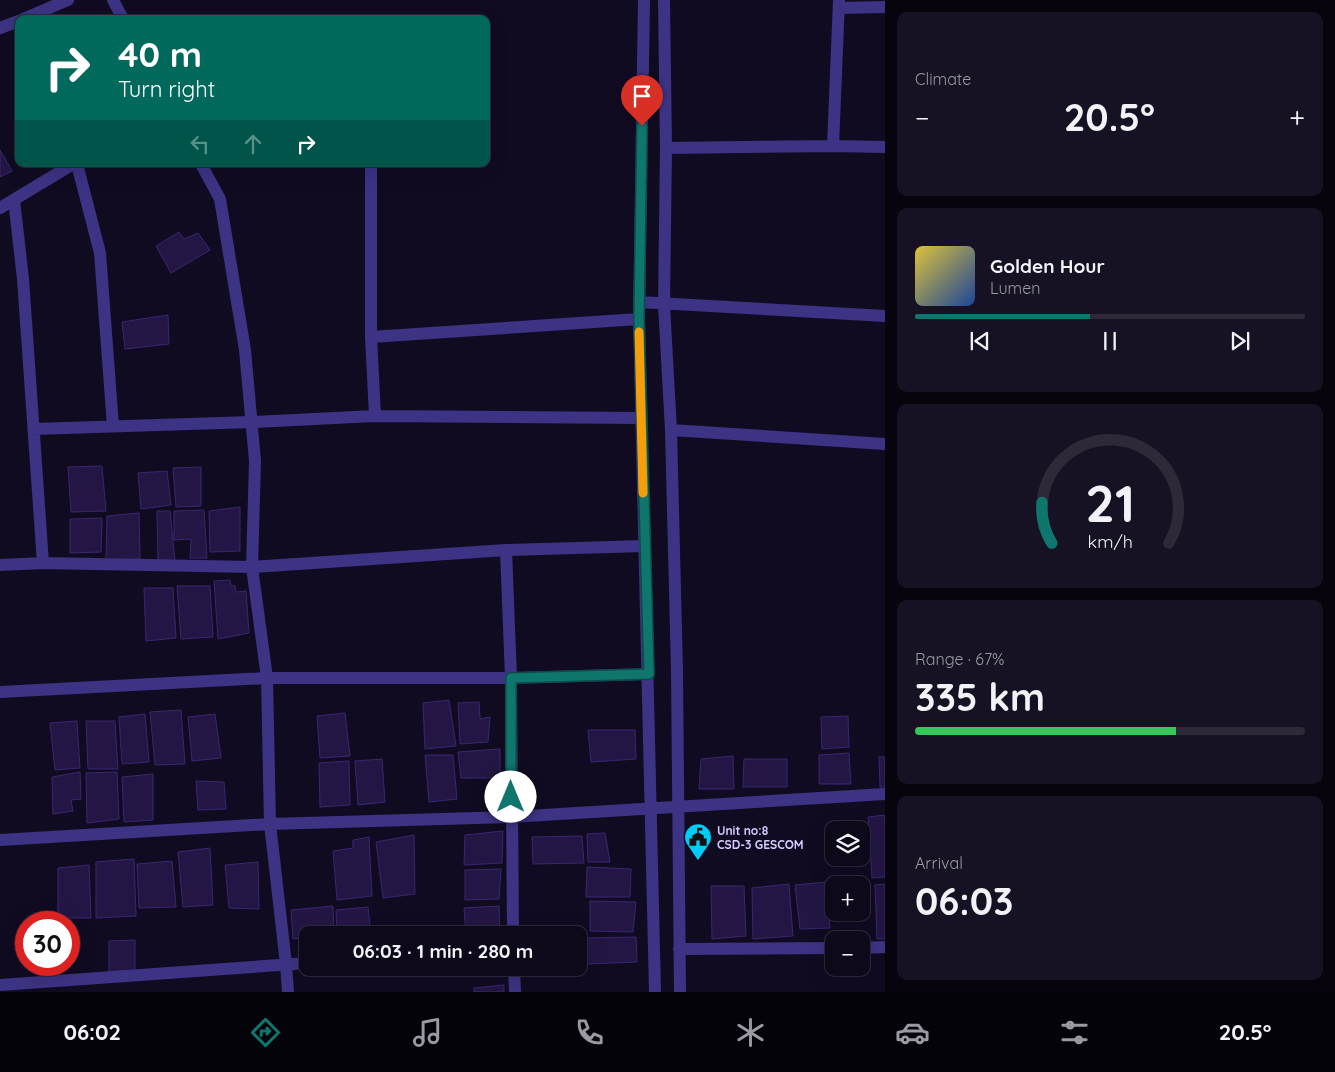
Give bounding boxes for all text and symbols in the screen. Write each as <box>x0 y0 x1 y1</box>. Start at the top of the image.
text: 40 m <box>118 32 202 76</box>
icon: right <box>35 35 100 100</box>
text: Climate <box>915 69 971 89</box>
text: Turn right <box>118 75 215 103</box>
pin <box>621 75 663 126</box>
icon: arrive <box>628 82 656 110</box>
text: 20.5° <box>1064 93 1155 141</box>
text: − <box>915 100 930 135</box>
text: + <box>1289 100 1305 135</box>
icon: left <box>186 130 214 158</box>
icon: ahead <box>239 130 267 158</box>
icon: right <box>292 130 320 158</box>
text: Golden Hour <box>990 254 1105 278</box>
text: Lumen <box>990 278 1041 298</box>
icon: previous <box>966 327 994 355</box>
icon: pause <box>1096 327 1124 355</box>
icon: next <box>1226 327 1254 355</box>
text: 21 <box>1085 470 1135 535</box>
text: km/h <box>1087 530 1133 552</box>
text: Range · 67% <box>915 649 1005 669</box>
text: 335 km <box>915 673 1045 721</box>
position arrow <box>484 770 536 822</box>
map controls <box>825 821 870 976</box>
button: layers <box>825 821 870 866</box>
public building icon: Unit no:8 CSD-3 GESCOM <box>683 822 713 861</box>
place label: Unit no:8 CSD-3 GESCOM <box>717 823 804 852</box>
text: Arrival <box>915 853 963 873</box>
button: + <box>825 876 870 921</box>
text: 06:03 <box>915 877 1013 925</box>
speed limit sign: 30 <box>15 911 80 976</box>
button: − <box>825 931 870 976</box>
text: 06:03 · 1 min · 280 m <box>353 939 533 963</box>
icon: directions <box>248 1015 283 1050</box>
icon: music <box>410 1015 445 1050</box>
icon: phone <box>572 1015 607 1050</box>
icon: climate <box>733 1015 768 1050</box>
icon: car <box>895 1015 930 1050</box>
icon: filters <box>1057 1015 1092 1050</box>
text: 06:02 <box>63 1018 121 1046</box>
text: 20.5° <box>1219 1018 1272 1046</box>

